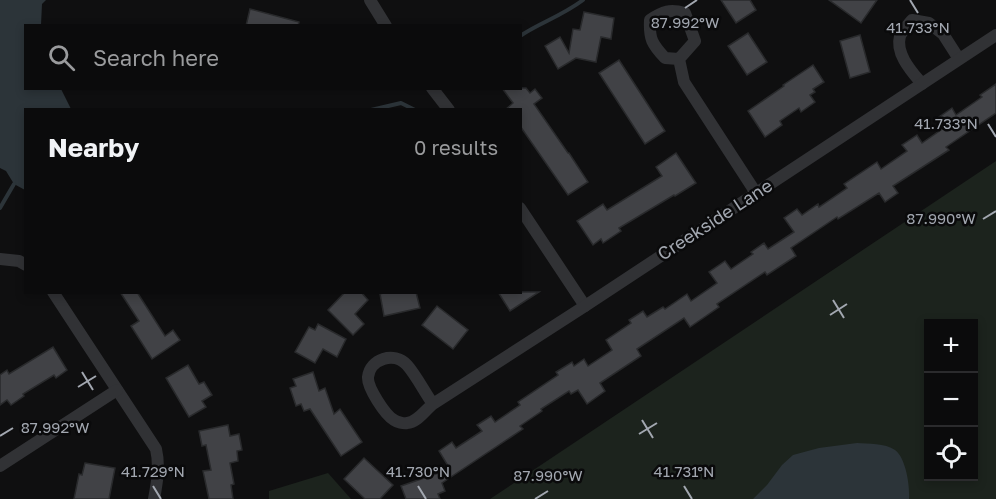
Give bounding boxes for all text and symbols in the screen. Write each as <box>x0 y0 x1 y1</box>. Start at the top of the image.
text: 87.992°W <box>651 13 719 31</box>
text: 41.733°N <box>886 18 950 36</box>
search box <box>24 24 522 90</box>
icon: search <box>45 41 78 74</box>
text: Search here <box>93 44 219 71</box>
text: 41.733°N <box>914 114 978 132</box>
text: Nearby <box>48 132 139 163</box>
text: 0 results <box>414 135 498 159</box>
street label: Creekside Lane <box>653 174 776 265</box>
text: 87.990°W <box>906 209 976 227</box>
map controls <box>924 319 978 481</box>
button: + <box>924 319 978 373</box>
button: − <box>924 373 978 427</box>
text: 87.992°W <box>21 418 89 436</box>
button: locate <box>924 427 978 481</box>
text: 41.729°N <box>121 462 185 480</box>
text: 41.730°N <box>386 462 450 480</box>
text: 41.731°N <box>654 462 714 480</box>
text: 87.990°W <box>513 466 583 484</box>

